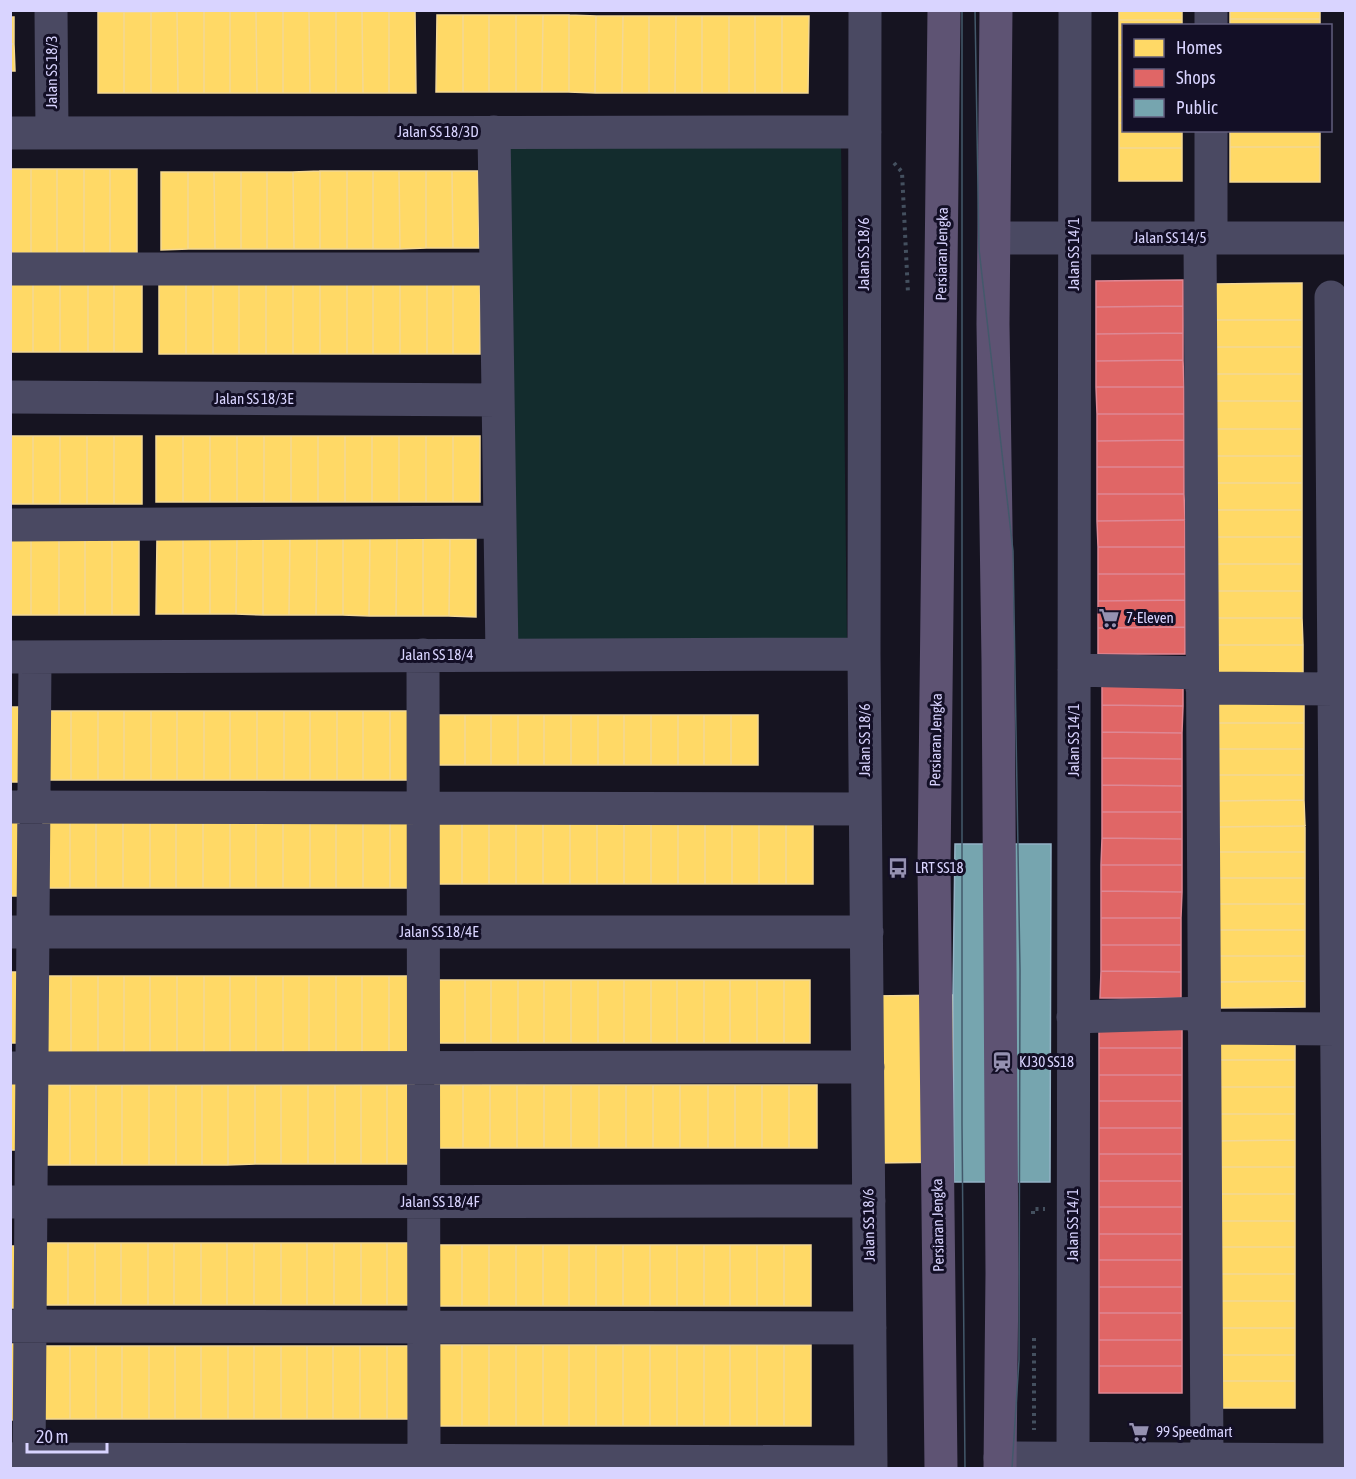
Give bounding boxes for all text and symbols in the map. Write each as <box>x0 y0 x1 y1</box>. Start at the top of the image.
legend <box>1122 24 1332 132</box>
street label: Jalan SS 18/3 <box>43 36 60 108</box>
text: Homes <box>1176 37 1222 58</box>
text: Shops <box>1176 67 1216 88</box>
text: Public <box>1176 97 1218 118</box>
street label: Jalan SS 18/3D <box>397 123 479 140</box>
street label: Persiaran Jengka <box>932 207 951 301</box>
street label: Jalan SS 18/6 <box>855 218 872 290</box>
street label: Jalan SS 14/1 <box>1065 218 1082 290</box>
street label: Jalan SS 14/5 <box>1134 229 1206 246</box>
street label: Jalan SS 18/3E <box>214 390 294 407</box>
supermarket icon: 7-Eleven <box>1097 606 1121 630</box>
place label: 7-Eleven <box>1126 609 1174 626</box>
street label: Jalan SS 18/4 <box>401 646 473 663</box>
street label: Persiaran Jengka <box>926 693 945 787</box>
street label: Jalan SS 18/6 <box>856 704 873 776</box>
street label: Jalan SS 14/1 <box>1065 704 1082 776</box>
bus stop icon: LRT SS18 <box>886 856 910 880</box>
place label: LRT SS18 <box>915 859 964 876</box>
street label: Jalan SS 18/4E <box>399 923 479 940</box>
station icon: KJ30 SS18 <box>990 1050 1014 1074</box>
place label: KJ30 SS18 <box>1019 1053 1074 1070</box>
street label: Persiaran Jengka <box>928 1178 947 1272</box>
street label: Jalan SS 18/6 <box>859 1188 878 1262</box>
street label: Jalan SS 14/1 <box>1064 1189 1081 1261</box>
street label: Jalan SS 18/4F <box>401 1193 479 1210</box>
scale bar <box>27 1416 106 1454</box>
supermarket icon: 99 Speedmart <box>1127 1420 1151 1444</box>
place label: 99 Speedmart <box>1156 1423 1233 1440</box>
text: 20 m <box>36 1426 68 1447</box>

